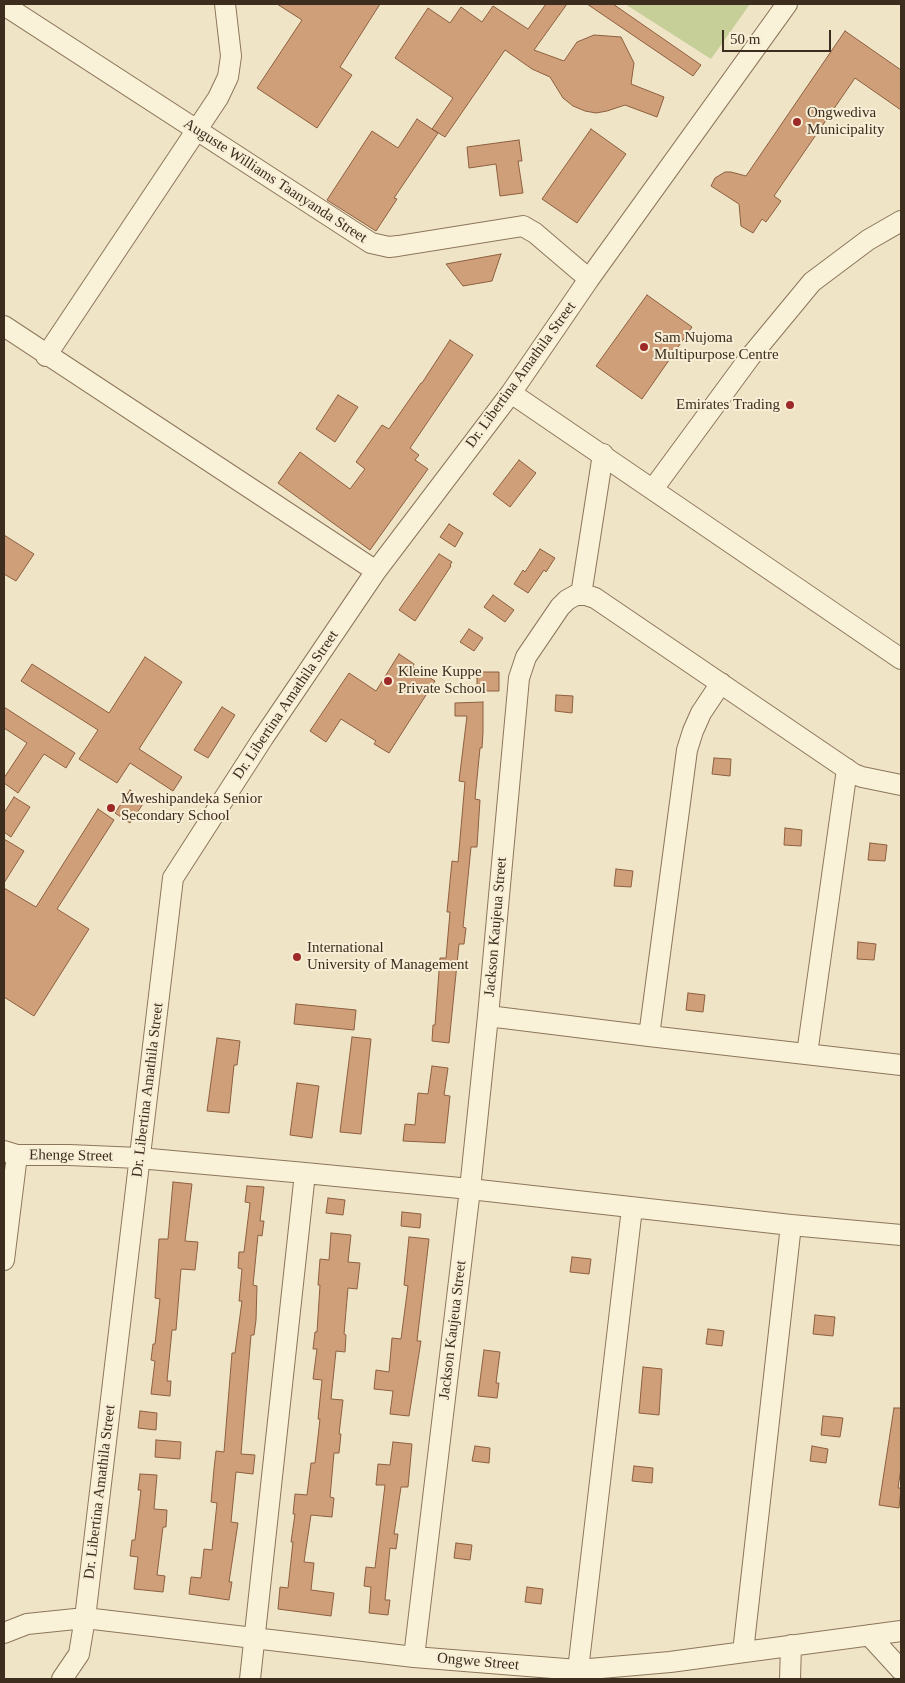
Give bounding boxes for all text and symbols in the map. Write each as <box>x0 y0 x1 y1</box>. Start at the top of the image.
scale bar <box>725 20 834 52</box>
text: 50 m <box>730 31 760 47</box>
place label: Ongwediva Municipality <box>807 104 884 139</box>
street label: Auguste Williams Taanyanda Street <box>180 115 370 247</box>
marker: Ongwediva Municipality <box>791 116 803 128</box>
street label: Dr. Libertina Amathila Street <box>462 299 580 451</box>
place label: Sam Nujoma Multipurpose Centre <box>654 329 779 364</box>
marker: Sam Nujoma Multipurpose Centre <box>638 341 650 353</box>
place label: Emirates Trading <box>676 396 780 414</box>
marker: Emirates Trading <box>784 399 796 411</box>
street label: Dr. Libertina Amathila Street <box>229 627 343 783</box>
place label: Kleine Kuppe Private School <box>398 663 486 698</box>
marker: Kleine Kuppe Private School <box>382 675 394 687</box>
place label: Mweshipandeka Senior Secondary School <box>121 790 262 825</box>
marker: Mweshipandeka Senior Secondary School <box>105 802 117 814</box>
street label: Jackson Kaujeua Street <box>481 857 511 997</box>
place label: International University of Management <box>307 939 469 974</box>
marker: International University of Management <box>291 951 303 963</box>
street label: Dr. Libertina Amathila Street <box>128 1002 168 1178</box>
street label: Ehenge Street <box>29 1146 113 1166</box>
street label: Jackson Kaujeua Street <box>436 1259 470 1401</box>
street label: Dr. Libertina Amathila Street <box>80 1404 120 1580</box>
street label: Ongwe Street <box>436 1649 520 1675</box>

